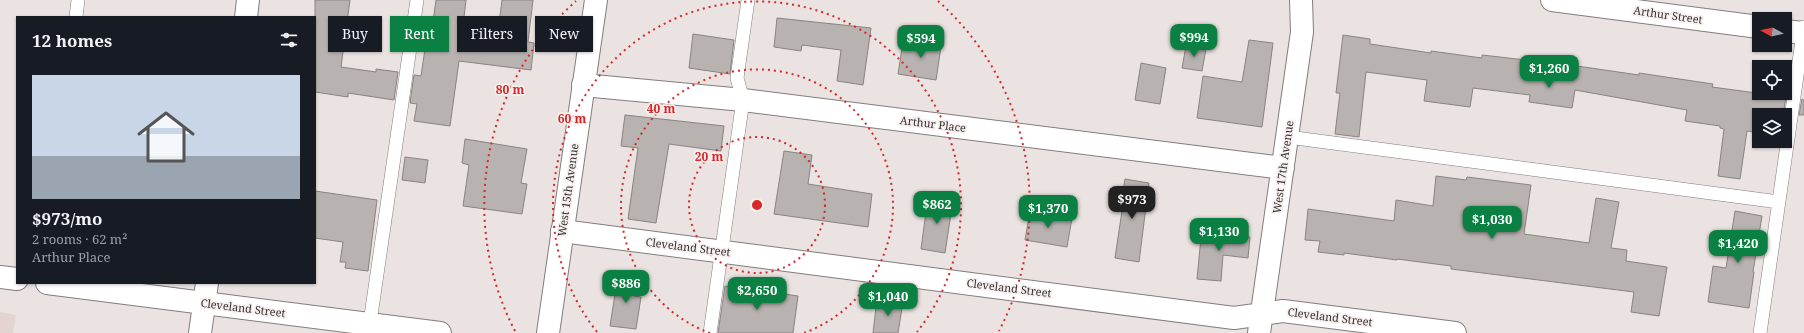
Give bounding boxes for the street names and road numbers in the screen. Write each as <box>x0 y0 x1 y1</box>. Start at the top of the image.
street label: Arthur Street <box>1633 2 1704 27</box>
street label: Arthur Place <box>899 112 967 135</box>
street label: West 17th Avenue <box>1269 119 1296 214</box>
street label: West 15th Avenue <box>554 142 581 237</box>
street label: Cleveland Street <box>645 234 731 259</box>
street label: Cleveland Street <box>966 275 1052 300</box>
street label: Cleveland Street <box>200 295 286 320</box>
street label: Cleveland Street <box>1287 304 1373 329</box>

